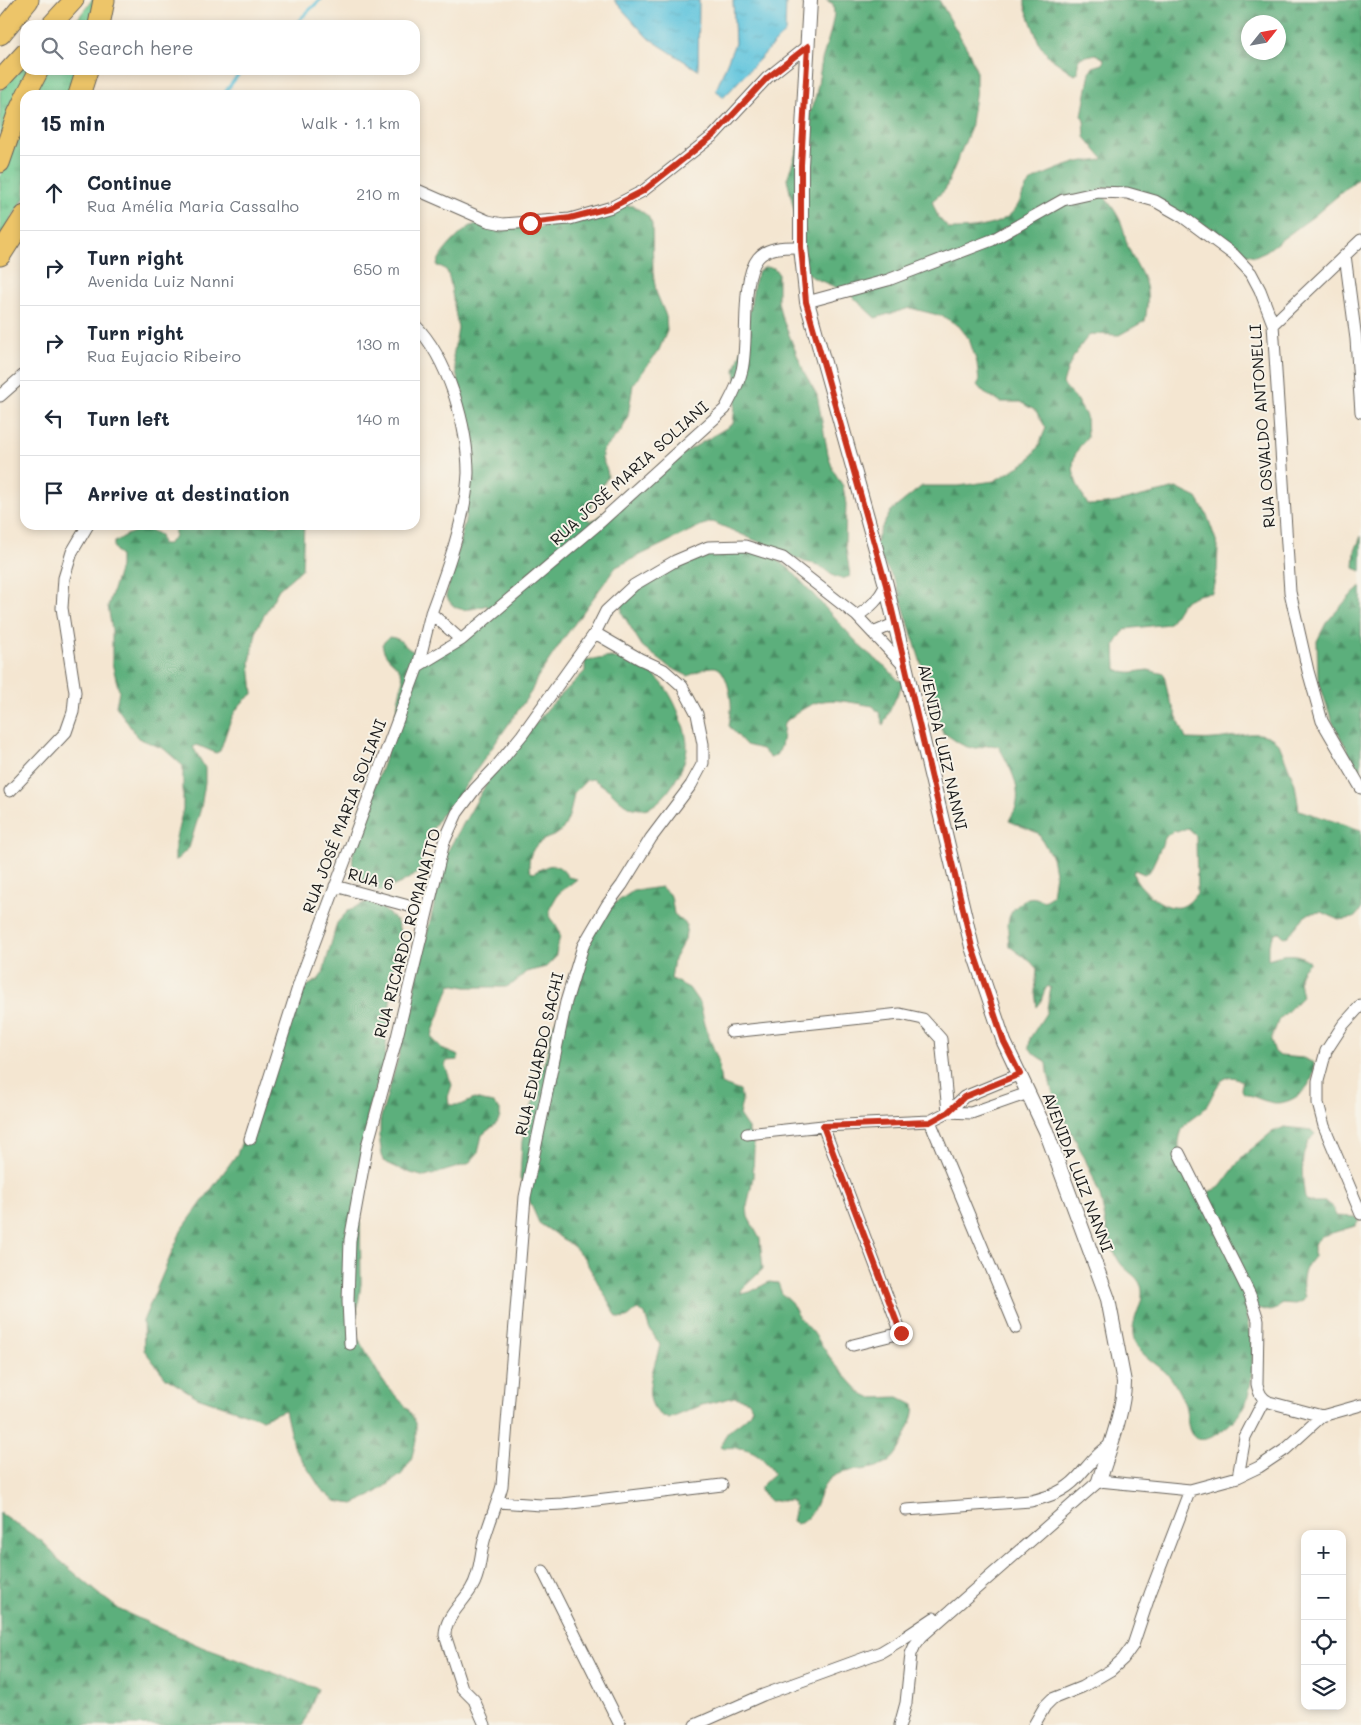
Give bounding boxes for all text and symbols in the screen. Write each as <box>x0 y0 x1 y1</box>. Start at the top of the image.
north arrow <box>1241 15 1286 60</box>
search box <box>20 20 420 75</box>
icon: search <box>38 34 66 62</box>
text: Search here <box>78 35 194 60</box>
text: 15 min <box>40 109 105 136</box>
text: Walk · 1.1 km <box>301 112 400 133</box>
text: Continue <box>87 170 172 195</box>
icon: ahead <box>40 179 68 207</box>
text: 210 m <box>356 183 400 204</box>
text: Rua Amélia Maria Cassalho <box>87 195 299 216</box>
route start <box>519 212 542 235</box>
text: Turn right <box>87 245 184 270</box>
icon: right <box>40 254 68 282</box>
text: 650 m <box>353 258 400 279</box>
text: Avenida Luiz Nanni <box>87 270 234 291</box>
text: Turn right <box>87 320 184 345</box>
street label: RUA OSVALDO ANTONELLI <box>1244 323 1279 529</box>
icon: right <box>40 329 68 357</box>
text: 130 m <box>356 333 400 354</box>
text: Rua Eujacio Ribeiro <box>87 345 241 366</box>
street label: RUA JOSÉ MARIA SOLIANI <box>545 396 712 549</box>
icon: left <box>40 404 68 432</box>
text: Turn left <box>87 406 170 431</box>
text: 140 m <box>356 408 400 429</box>
icon: arrive <box>40 479 68 507</box>
text: Arrive at destination <box>87 481 290 506</box>
street label: AVENIDA LUIZ NANNI <box>914 662 973 832</box>
street label: RUA JOSÉ MARIA SOLIANI <box>297 716 390 916</box>
street label: RUA RICARDO ROMANATTO <box>368 826 445 1040</box>
street label: RUA 6 <box>346 862 396 895</box>
street label: RUA EDUARDO SACHI <box>509 970 568 1138</box>
street label: AVENIDA LUIZ NANNI <box>1038 1089 1119 1255</box>
route end <box>890 1322 913 1345</box>
map controls <box>1301 1530 1346 1710</box>
button: + <box>1301 1530 1346 1575</box>
button: − <box>1301 1575 1346 1620</box>
button: locate <box>1301 1620 1346 1665</box>
button: layers <box>1301 1665 1346 1710</box>

